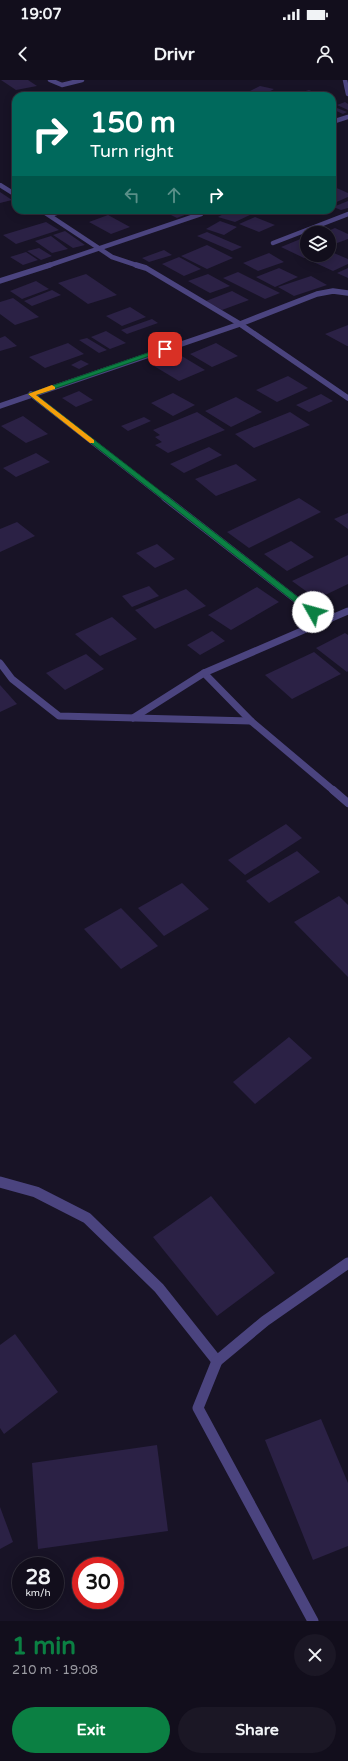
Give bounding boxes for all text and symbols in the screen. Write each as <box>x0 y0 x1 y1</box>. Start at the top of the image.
text: 19:07 <box>20 5 62 23</box>
icon: back <box>12 43 34 65</box>
text: Drivr <box>153 43 195 65</box>
icon: person <box>314 43 336 65</box>
text: 150 m <box>90 106 176 140</box>
icon: right <box>24 108 76 160</box>
text: Turn right <box>90 140 174 162</box>
icon: left <box>121 184 143 206</box>
icon: ahead <box>163 184 185 206</box>
icon: right <box>205 184 227 206</box>
map controls <box>300 226 336 262</box>
button: layers <box>300 226 336 262</box>
pin <box>148 332 182 366</box>
icon: arrive <box>154 338 176 360</box>
position arrow <box>292 591 334 633</box>
speed limit sign: 30 <box>72 1557 124 1609</box>
text: 28 <box>25 1566 51 1590</box>
text: km/h <box>25 1587 51 1599</box>
text: 1 min <box>12 1632 76 1661</box>
button: close <box>294 1634 336 1676</box>
text: 210 m · 19:08 <box>12 1662 98 1678</box>
button: Exit <box>12 1707 170 1753</box>
button: Share <box>178 1707 336 1753</box>

